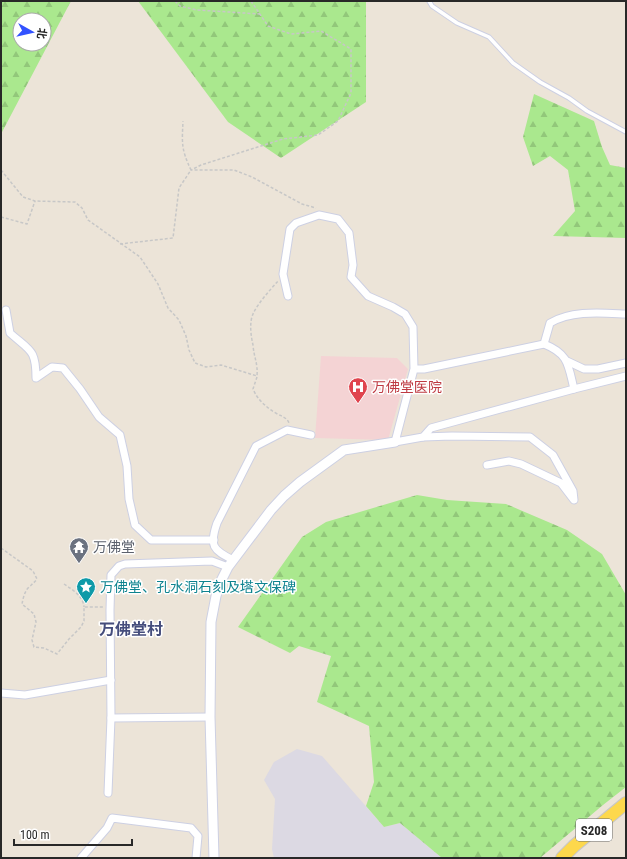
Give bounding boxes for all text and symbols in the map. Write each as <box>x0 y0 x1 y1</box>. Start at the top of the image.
north arrow <box>12 12 52 52</box>
text: 北 <box>34 27 49 40</box>
hospital icon: 万佛堂医院 <box>347 376 369 404</box>
place label: 万佛堂医院 <box>372 379 442 395</box>
temple icon: 万佛堂 <box>68 536 90 564</box>
place label: 万佛堂 <box>93 539 135 555</box>
place icon: 万佛堂、孔水洞石刻及塔文保碑 <box>75 576 97 604</box>
place label: 万佛堂、孔水洞石刻及塔文保碑 <box>100 579 296 595</box>
district label: 万佛堂村 <box>99 620 163 639</box>
road number: S208 <box>576 819 612 841</box>
scale bar <box>14 821 132 847</box>
text: 100 m <box>20 828 50 842</box>

